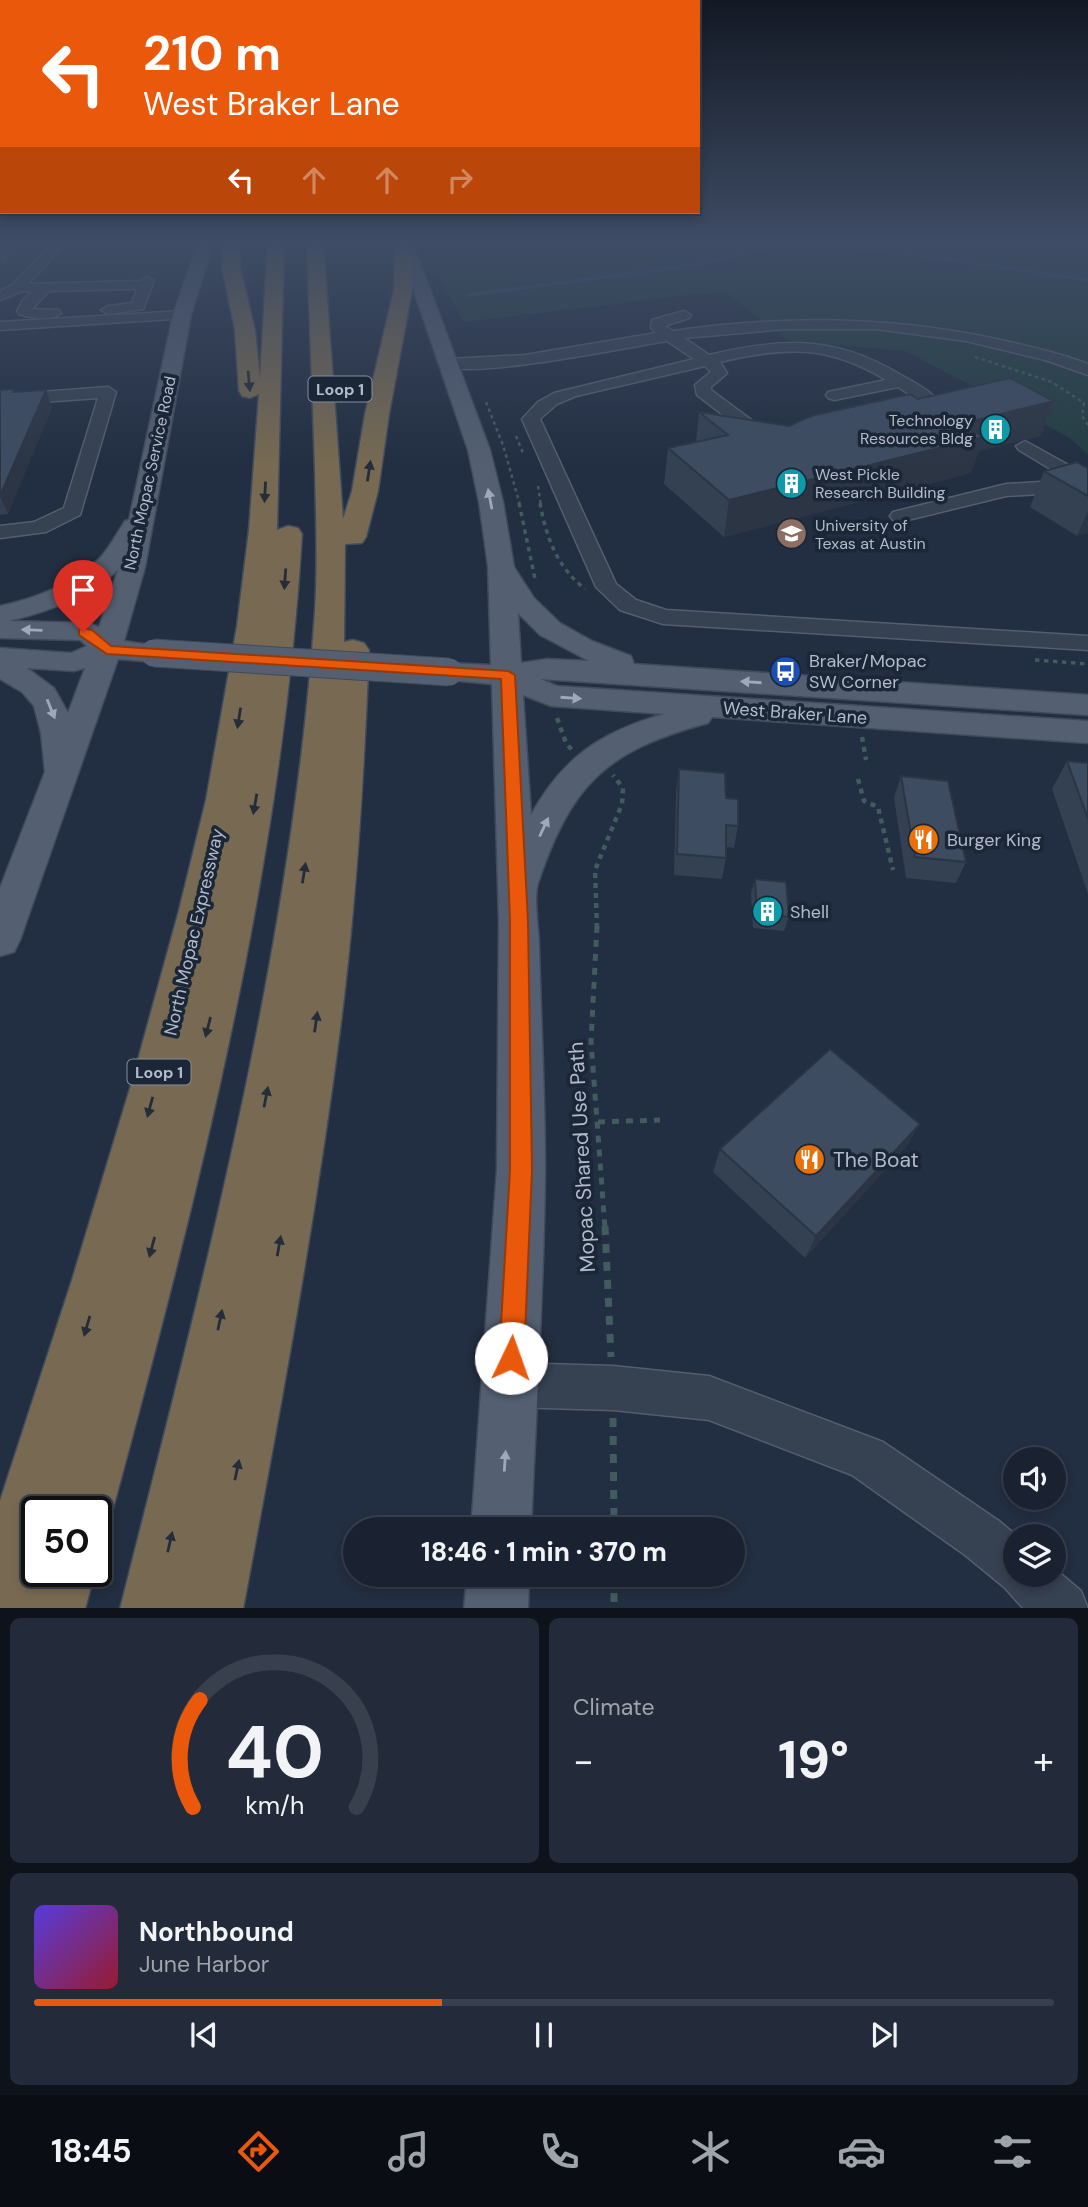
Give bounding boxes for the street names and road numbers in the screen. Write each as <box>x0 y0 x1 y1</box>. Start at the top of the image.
street label: North Mopac Service Road <box>119 374 181 572</box>
road number: Loop 1 <box>308 376 372 402</box>
street label: West Braker Lane <box>722 696 868 730</box>
street label: North Mopac Expressway <box>159 826 229 1038</box>
street label: Mopac Shared Use Path <box>562 1041 602 1273</box>
road number: Loop 1 <box>128 1060 190 1084</box>

